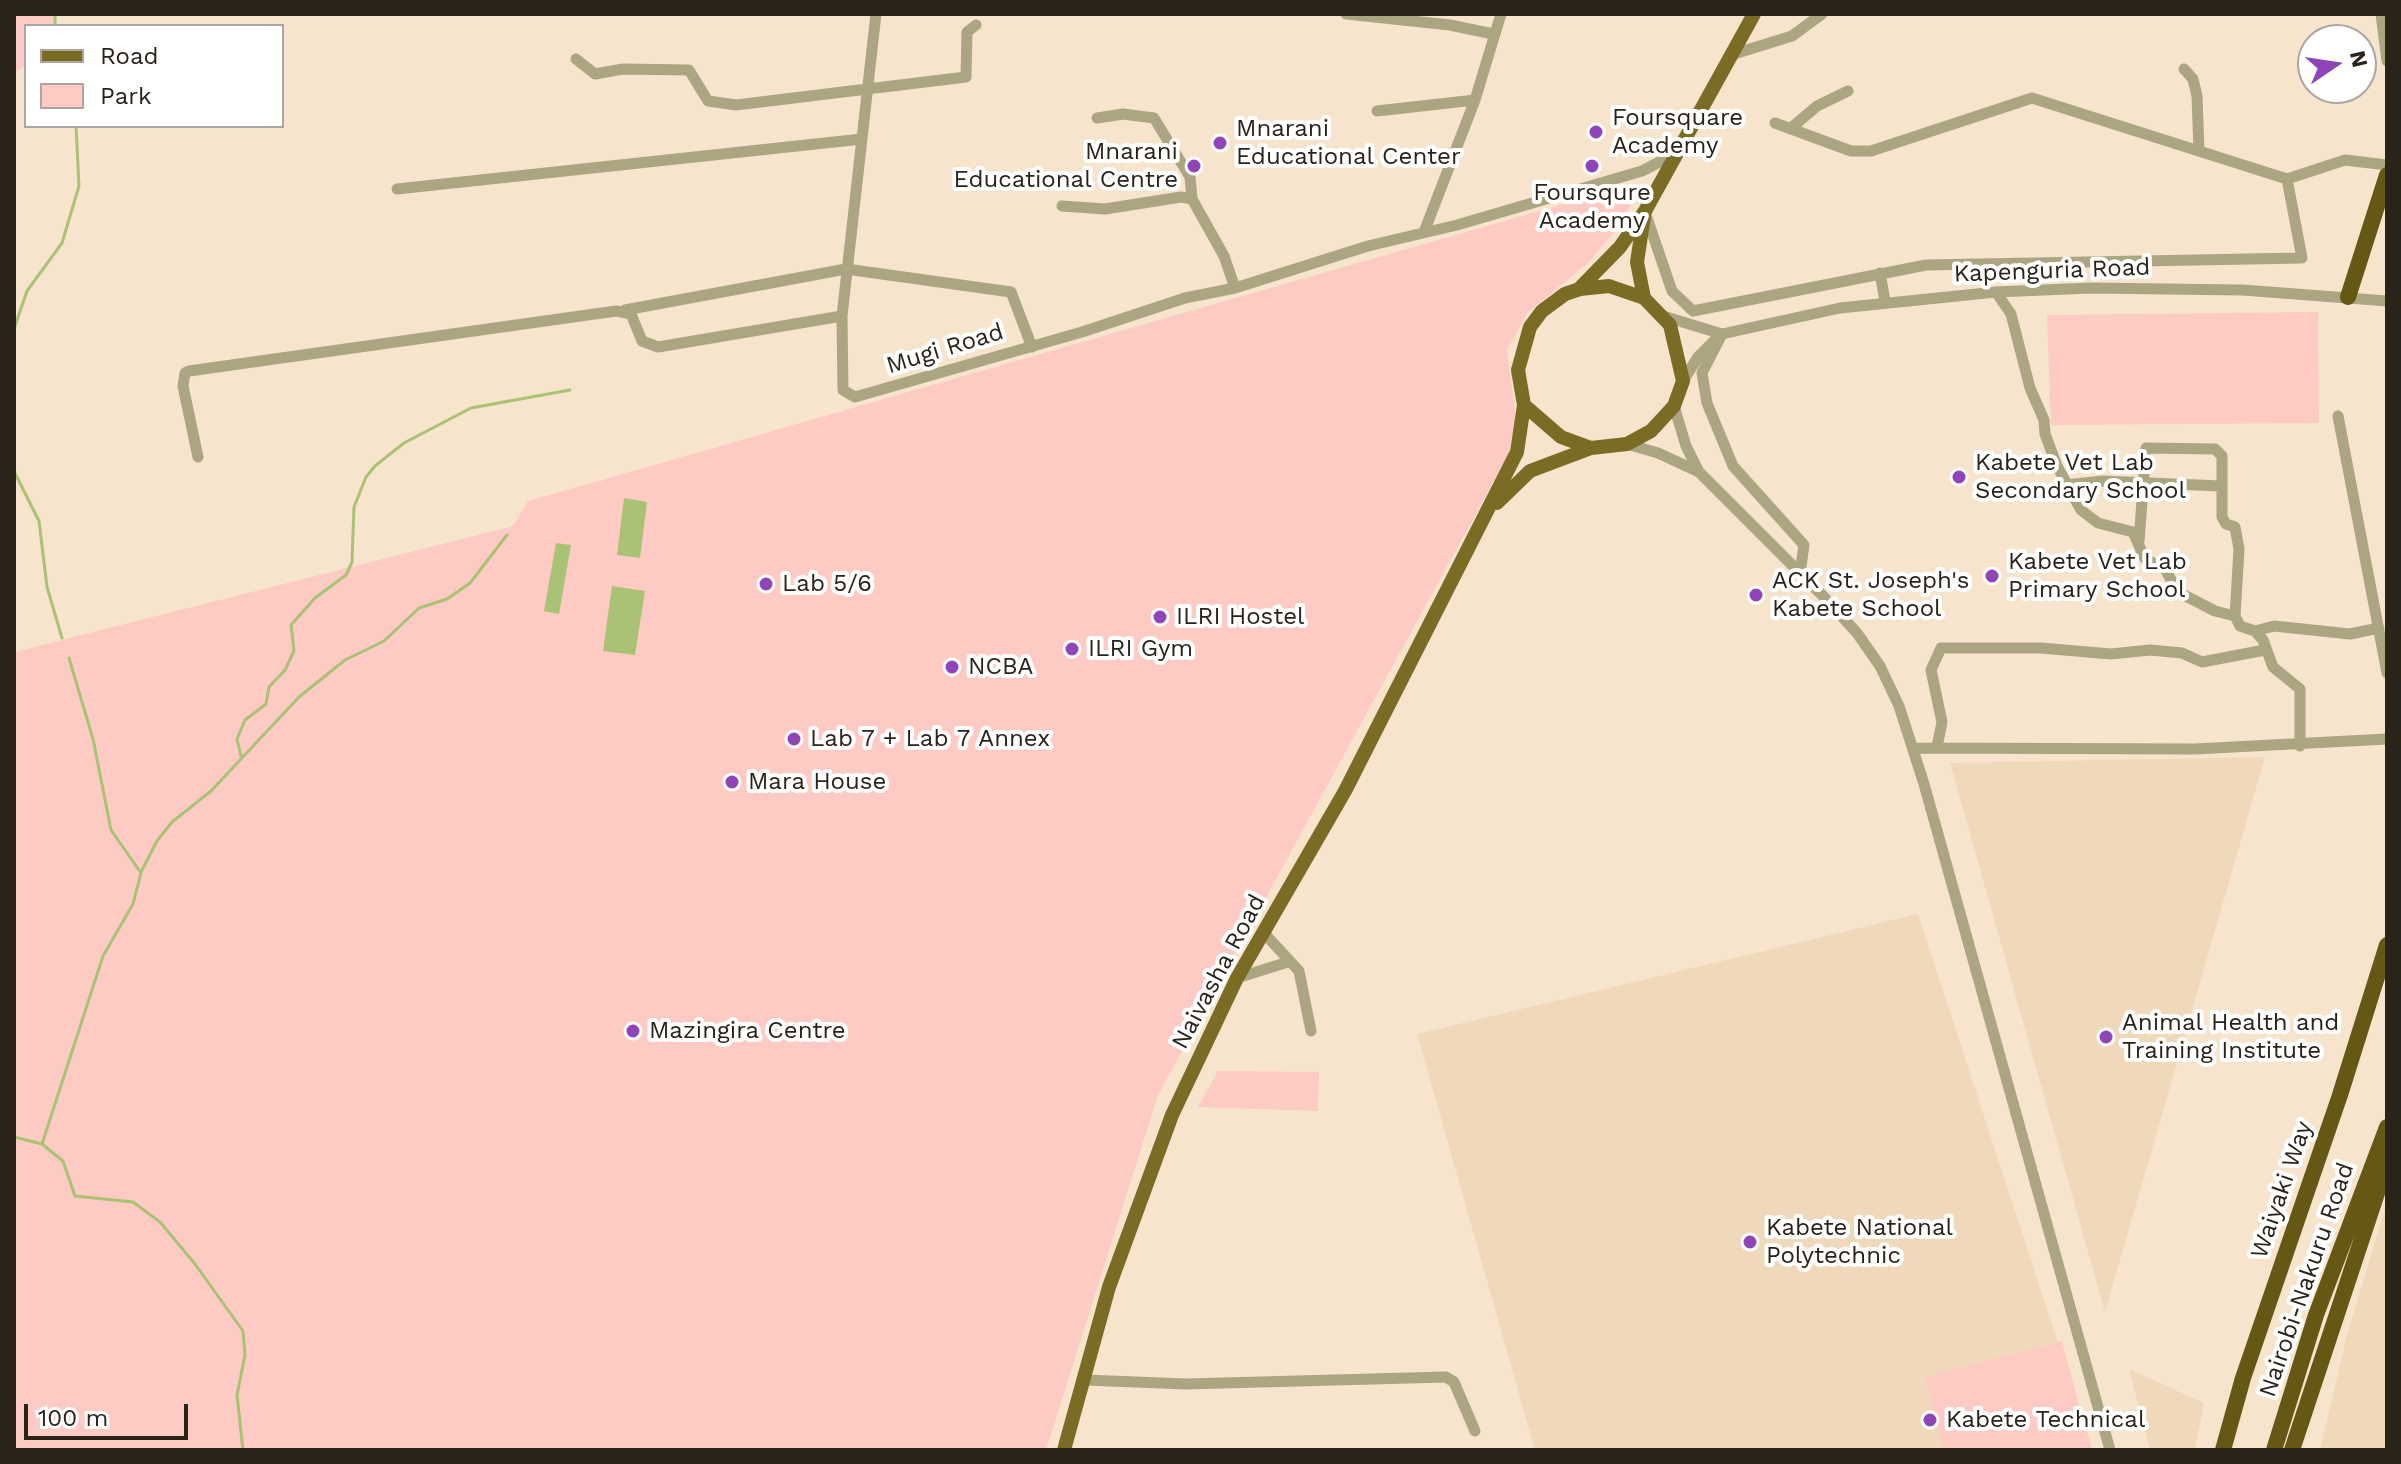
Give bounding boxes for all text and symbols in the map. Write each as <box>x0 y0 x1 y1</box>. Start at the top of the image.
legend <box>24 24 284 128</box>
north arrow <box>2297 24 2377 104</box>
text: Road <box>100 42 159 70</box>
text: N <box>2345 48 2373 70</box>
text: Park <box>100 82 152 110</box>
place label: Foursquare Academy <box>1612 104 1743 160</box>
place label: Mnarani Educational Center <box>1236 115 1461 171</box>
marker: Foursquare Academy <box>1587 123 1605 141</box>
marker: Mnarani Educational Center <box>1211 134 1229 152</box>
place label: Mnarani Educational Centre <box>954 138 1178 194</box>
marker: Mnarani Educational Centre <box>1185 157 1203 175</box>
marker: Foursqure Academy <box>1583 157 1601 175</box>
place label: Foursqure Academy <box>1533 179 1651 235</box>
street label: Kapenguria Road <box>1953 253 2151 289</box>
street label: Mugi Road <box>883 318 1007 380</box>
place label: Kabete Vet Lab Secondary School <box>1975 449 2186 505</box>
marker: Kabete Vet Lab Secondary School <box>1950 468 1968 486</box>
place label: Kabete Vet Lab Primary School <box>2008 548 2187 604</box>
place label: ACK St. Joseph's Kabete School <box>1772 567 1969 623</box>
marker: Kabete Vet Lab Primary School <box>1983 567 2001 585</box>
place label: Lab 5/6 <box>782 570 872 598</box>
marker: Lab 5/6 <box>757 575 775 593</box>
marker: ACK St. Joseph's Kabete School <box>1747 586 1765 604</box>
place label: ILRI Hostel <box>1176 603 1304 631</box>
marker: ILRI Hostel <box>1151 608 1169 626</box>
place label: ILRI Gym <box>1088 635 1193 663</box>
marker: ILRI Gym <box>1063 640 1081 658</box>
place label: NCBA <box>968 653 1033 681</box>
marker: NCBA <box>943 658 961 676</box>
place label: Lab 7 + Lab 7 Annex <box>810 725 1050 753</box>
marker: Lab 7 + Lab 7 Annex <box>785 730 803 748</box>
place label: Mara House <box>748 768 886 796</box>
marker: Mara House <box>723 773 741 791</box>
street label: Naivasha Road <box>1166 890 1272 1054</box>
place label: Animal Health and Training Institute <box>2122 1009 2339 1065</box>
place label: Mazingira Centre <box>649 1017 846 1045</box>
marker: Mazingira Centre <box>624 1022 642 1040</box>
marker: Animal Health and Training Institute <box>2097 1028 2115 1046</box>
street label: Waiyaki Way <box>2245 1118 2319 1262</box>
street label: Nairobi-Nakuru Road <box>2253 1159 2361 1401</box>
place label: Kabete National Polytechnic <box>1766 1214 1953 1270</box>
marker: Kabete National Polytechnic <box>1741 1233 1759 1251</box>
scale bar <box>28 1388 192 1438</box>
text: 100 m <box>38 1404 108 1432</box>
place label: Kabete Technical <box>1946 1406 2145 1434</box>
marker: Kabete Technical <box>1921 1411 1939 1429</box>

